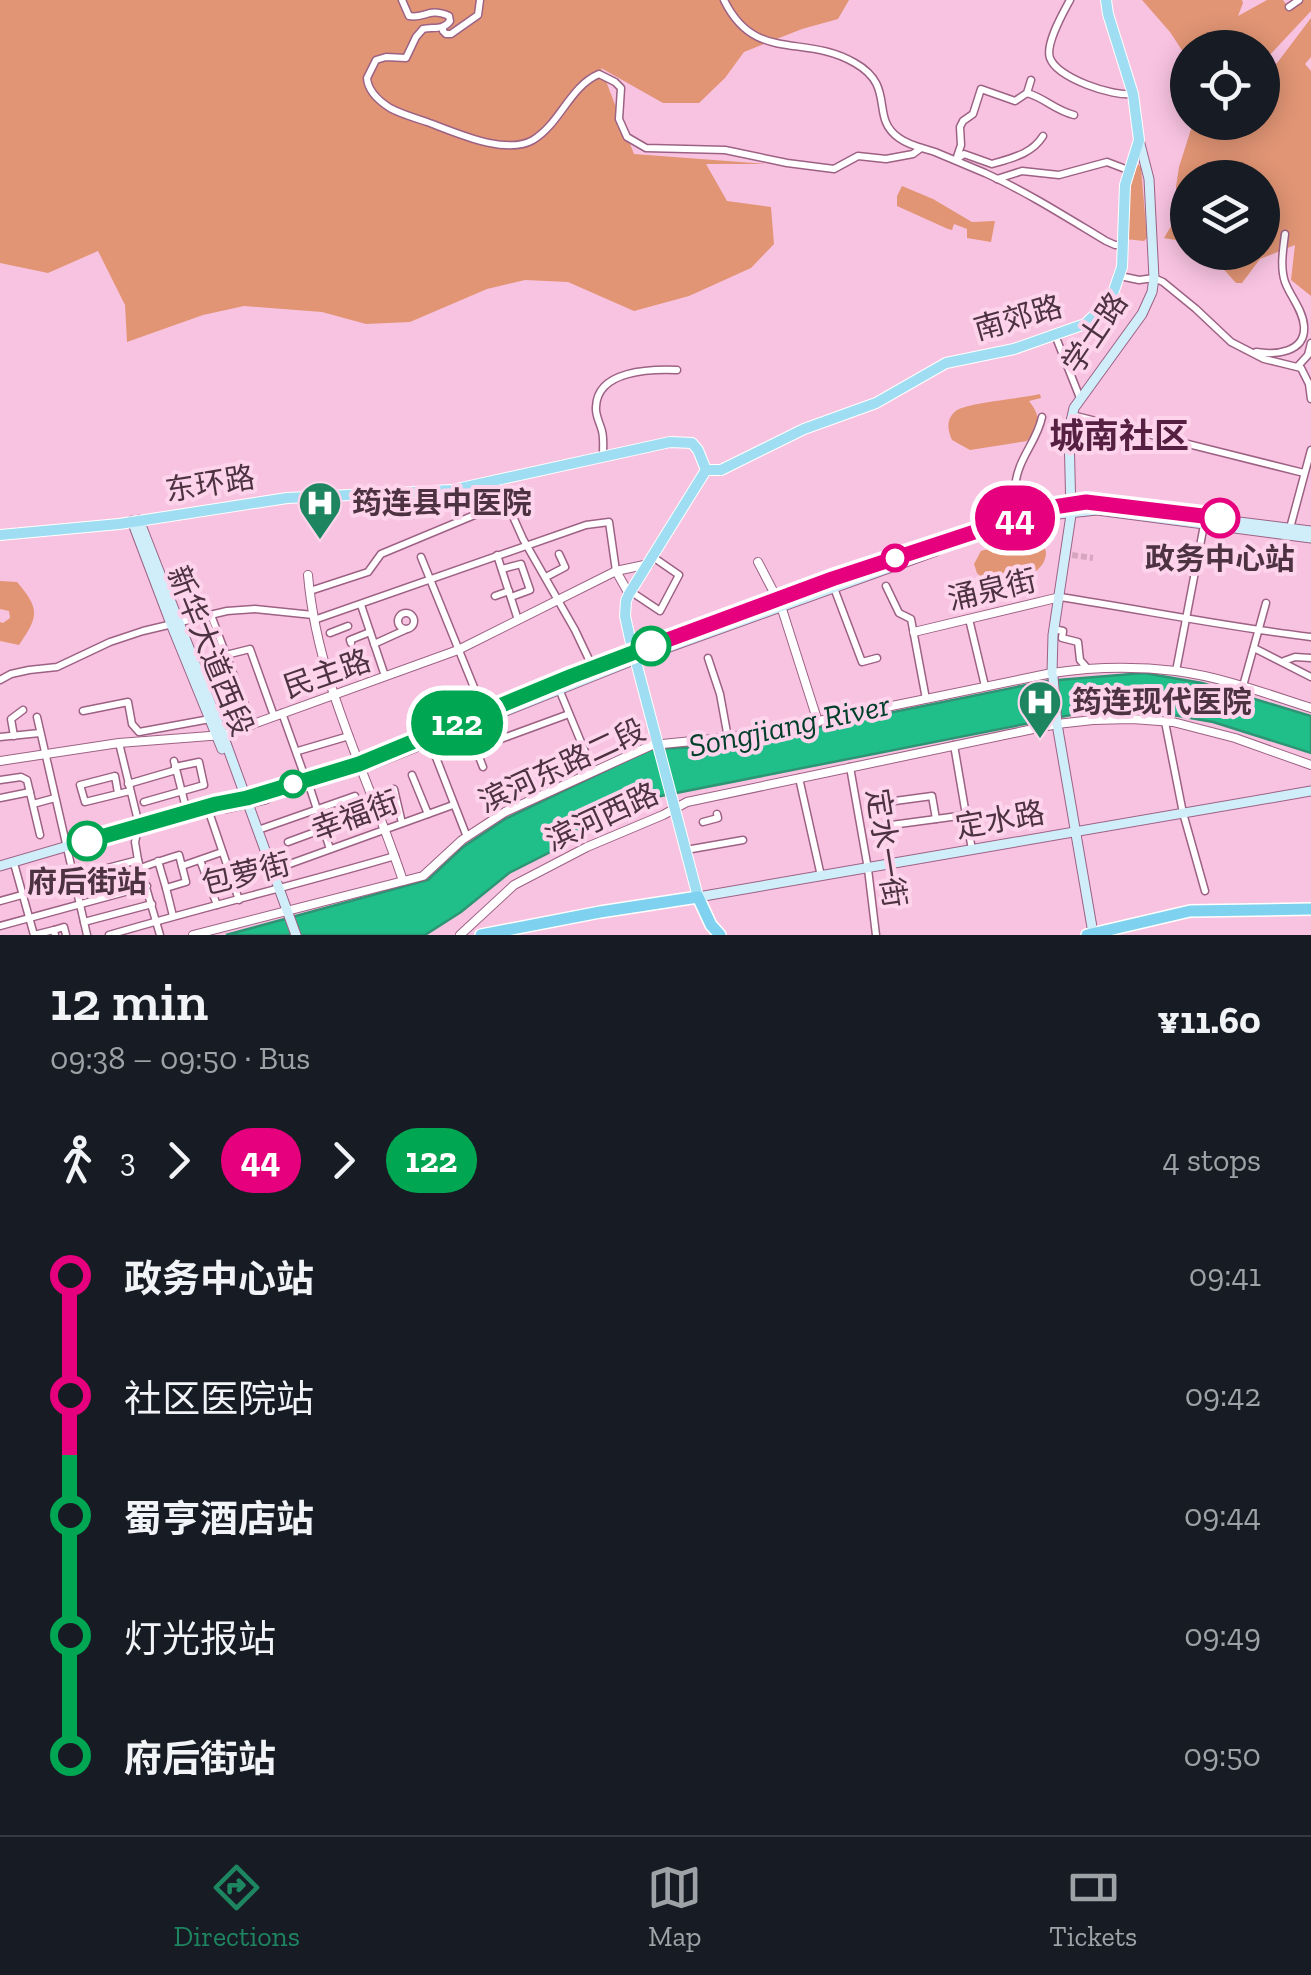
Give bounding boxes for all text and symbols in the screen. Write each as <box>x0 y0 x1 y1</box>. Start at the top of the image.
map controls <box>1170 30 1280 270</box>
button: locate <box>1170 30 1280 140</box>
button: layers <box>1170 160 1280 270</box>
street label: 学士路 <box>1055 286 1135 380</box>
street label: 南郊路 <box>970 288 1066 348</box>
district label: 城南社区 <box>1049 415 1189 457</box>
street label: 东环路 <box>163 459 257 509</box>
hospital icon: 筠连县中医院 <box>297 480 343 541</box>
place label: 筠连县中医院 <box>352 485 532 521</box>
line badge: 44 <box>970 486 1060 550</box>
text: 44 <box>995 497 1035 539</box>
marker: 政务中心站 <box>1201 499 1239 537</box>
place label: 政务中心站 <box>1145 541 1295 577</box>
unlabelled marker <box>882 545 908 571</box>
street label: 新华大道西段 <box>160 561 260 741</box>
street label: 涌泉街 <box>944 562 1040 618</box>
unlabelled marker <box>632 627 670 665</box>
street label: 民主路 <box>279 642 375 706</box>
hospital icon: 筠连现代医院 <box>1017 679 1063 740</box>
place label: 筠连现代医院 <box>1072 684 1252 720</box>
water label: Songjiang River <box>685 685 894 765</box>
line badge: 122 <box>400 690 514 756</box>
text: 122 <box>431 702 483 744</box>
street label: 滨河东路二段 <box>473 712 651 820</box>
unlabelled marker <box>280 771 306 797</box>
street label: 滨河西路 <box>540 775 664 859</box>
street label: 幸福街 <box>307 784 403 848</box>
street label: 定水一街 <box>859 786 913 910</box>
street label: 定水路 <box>953 794 1047 846</box>
marker: 府后街站 <box>68 822 106 860</box>
street label: 包萝街 <box>198 846 294 902</box>
place label: 府后街站 <box>27 864 147 900</box>
text: 12 min <box>50 968 208 1034</box>
text: ¥11.60 <box>1157 997 1261 1043</box>
text: 09:38 – 09:50 · Bus <box>50 1039 310 1077</box>
icon: walk <box>50 1133 105 1188</box>
icon: forward <box>151 1133 206 1188</box>
icon: forward <box>316 1133 371 1188</box>
text: 44 <box>241 1139 281 1181</box>
text: 122 <box>406 1139 457 1181</box>
text: 3 <box>120 1141 136 1179</box>
text: 4 stops <box>1163 1141 1261 1179</box>
text: 政务中心站 <box>124 1256 314 1302</box>
text: 09:41 <box>1189 1256 1261 1294</box>
text: 社区医院站 <box>124 1376 314 1422</box>
text: 09:42 <box>1185 1376 1261 1414</box>
text: 蜀亨酒店站 <box>124 1496 314 1542</box>
text: 09:44 <box>1184 1496 1261 1534</box>
text: 灯光报站 <box>124 1616 276 1662</box>
text: 09:49 <box>1184 1616 1261 1654</box>
text: 府后街站 <box>124 1736 276 1782</box>
text: 09:50 <box>1184 1736 1261 1774</box>
tab: Directions <box>174 1860 300 1953</box>
tab: Map <box>647 1860 702 1953</box>
tab: Tickets <box>1049 1860 1137 1953</box>

